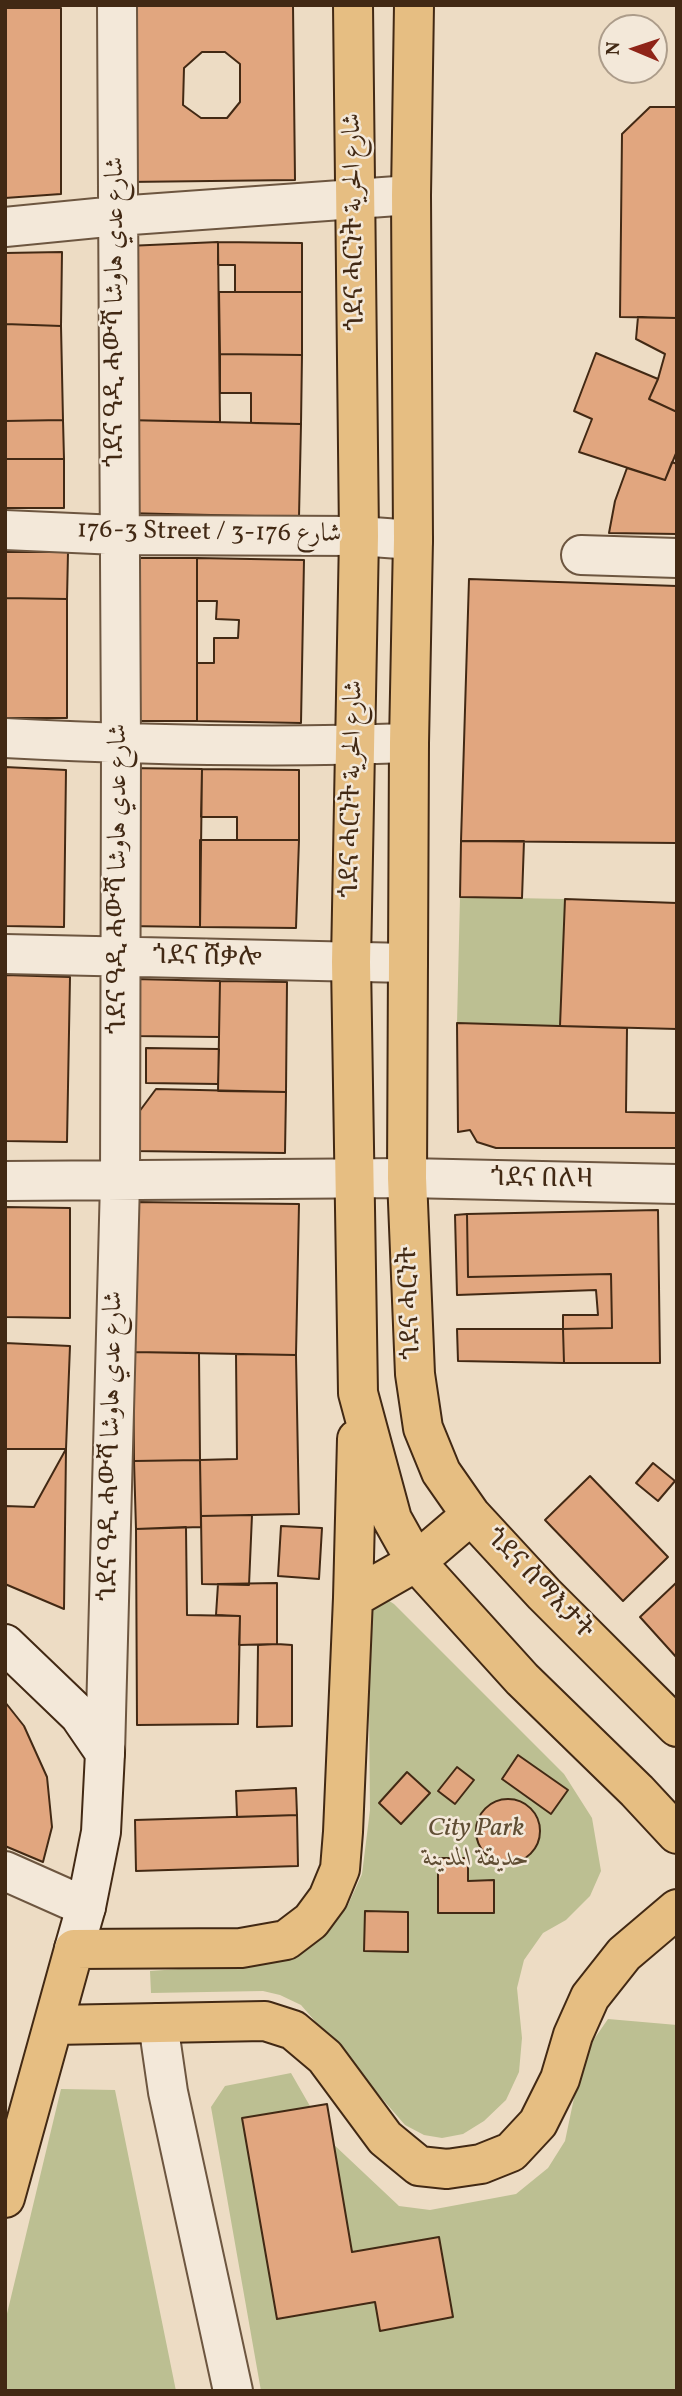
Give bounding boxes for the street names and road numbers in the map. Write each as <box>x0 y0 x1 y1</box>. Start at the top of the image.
street label: ጎደና ሓርነት شارع الحرية <box>339 113 373 331</box>
street label: ጎደና ዓዲ ሓውሻ شارع عدي هاوشا <box>101 157 133 467</box>
street label: 176-3 Street / شارع 176-3 <box>76 516 342 552</box>
street label: ጎደና ሓርነት شارع الحرية <box>337 680 371 898</box>
street label: ጎደና ዓዲ ሓውሻ شارع عدي هاوشا <box>104 724 136 1034</box>
street label: ጎደና ሸቃሎ <box>152 942 262 976</box>
street label: ጎደና በለዛ <box>490 1165 594 1197</box>
street label: ጎደና ሓርነት <box>394 1246 430 1360</box>
street label: ጎደና ዓዲ ሓውሻ شارع عدي هاوشا <box>95 1291 131 1601</box>
street label: ጎደና ሰማእታት <box>477 1523 599 1647</box>

